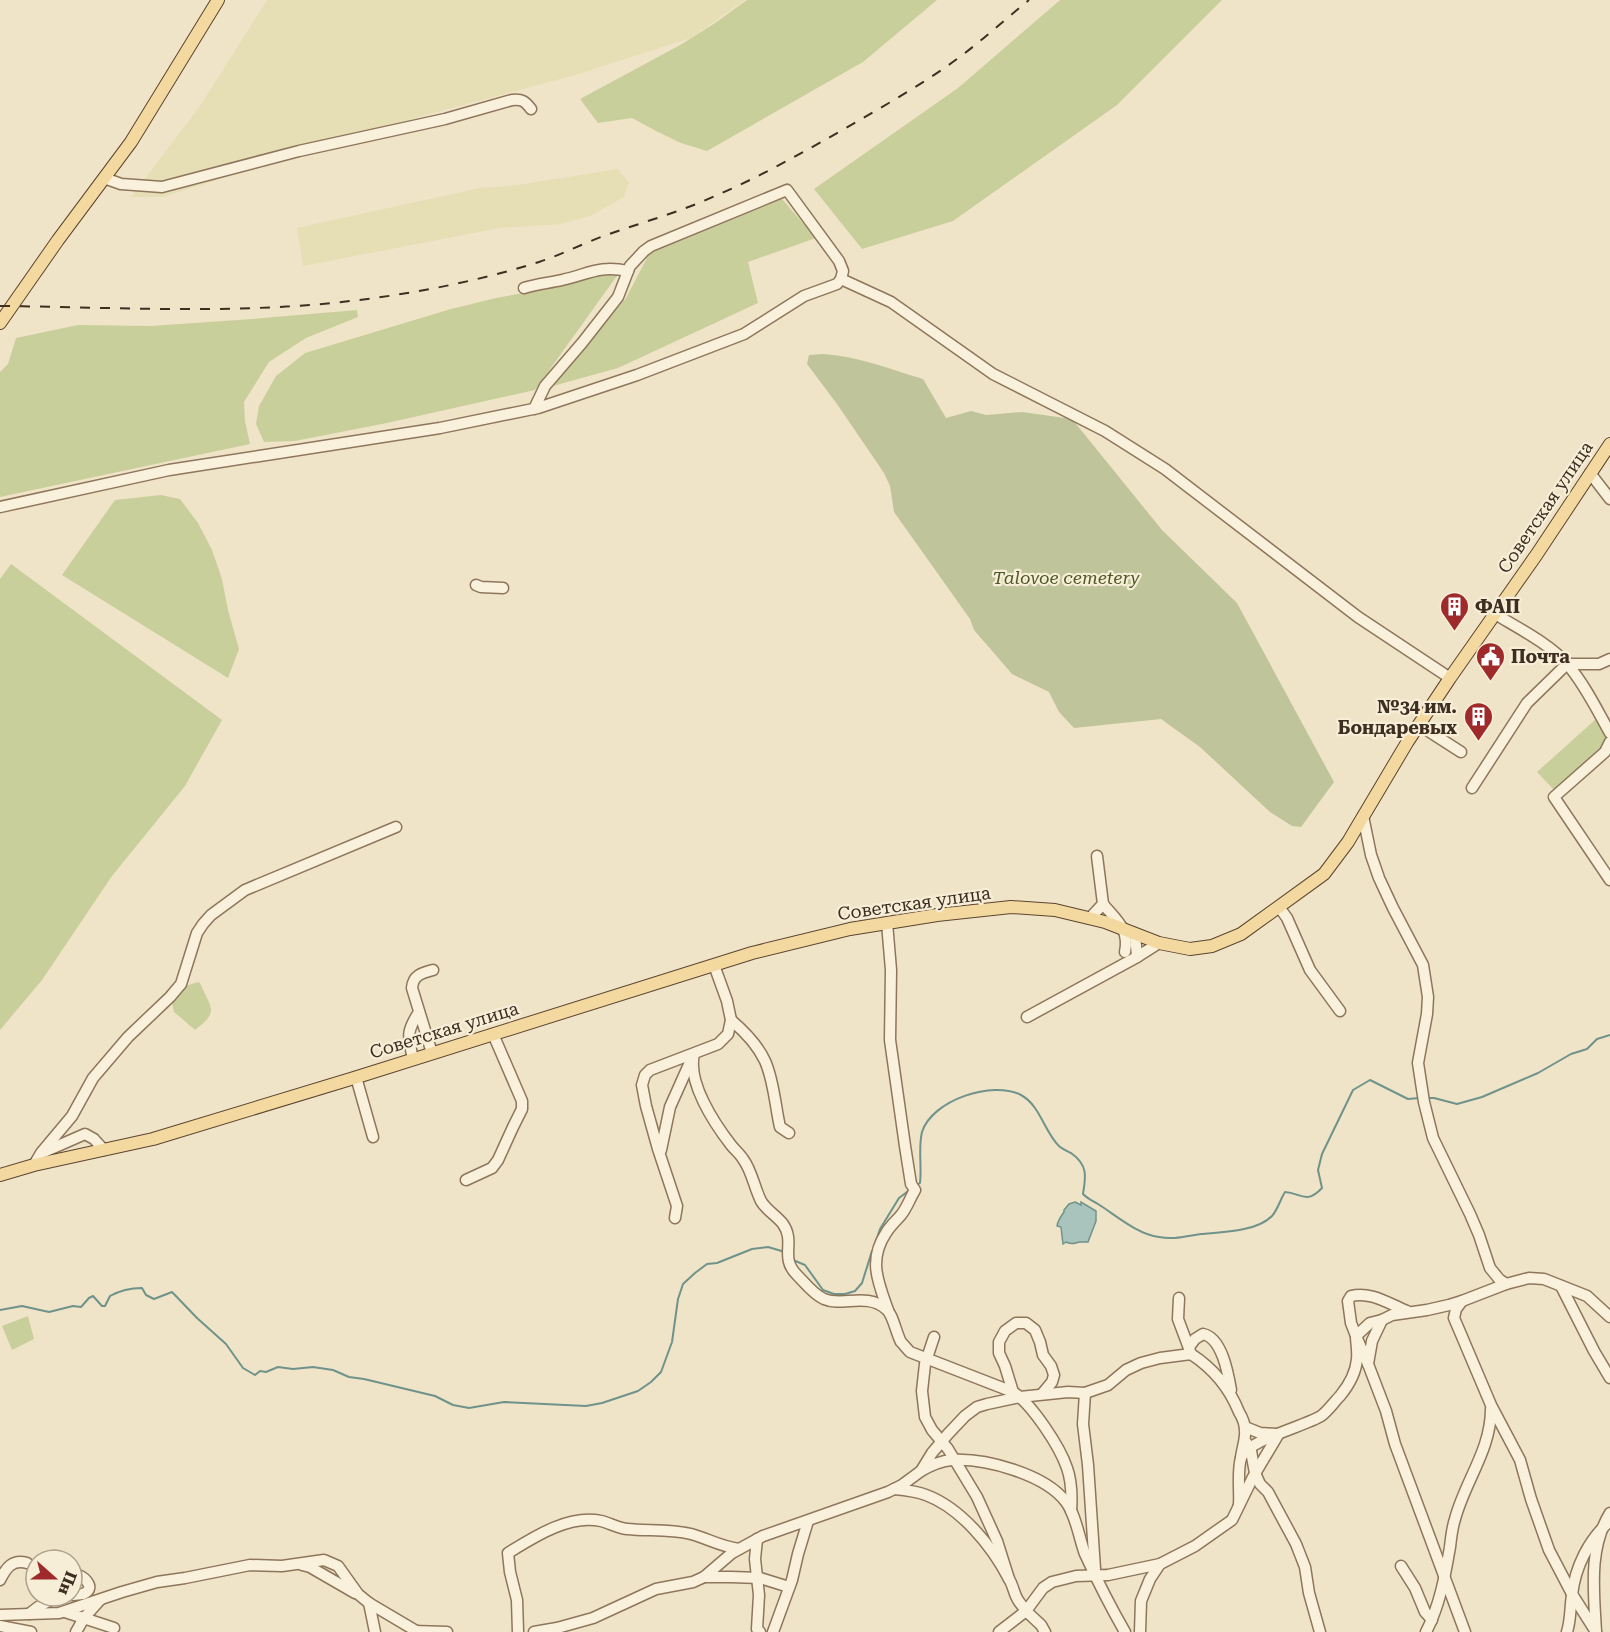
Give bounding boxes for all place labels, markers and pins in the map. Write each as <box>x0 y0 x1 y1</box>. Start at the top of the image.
building icon: ФАП <box>1438 590 1470 632</box>
place label: ФАП <box>1475 596 1520 617</box>
public building icon: Почта <box>1474 640 1506 682</box>
place label: Почта <box>1511 646 1570 667</box>
place label: №34 им. Бондаревых <box>1338 696 1457 738</box>
building icon: №34 им. Бондаревых <box>1462 700 1494 742</box>

